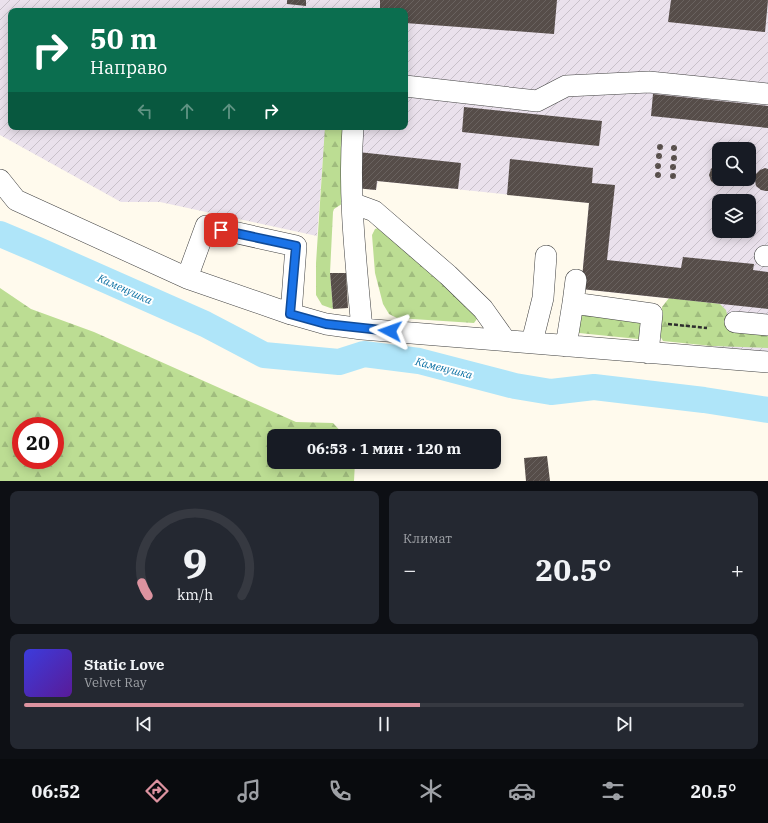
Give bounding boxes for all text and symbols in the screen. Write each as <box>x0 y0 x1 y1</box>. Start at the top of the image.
text: 50 m <box>90 20 157 57</box>
icon: right <box>24 24 76 76</box>
text: Направо <box>90 56 167 79</box>
icon: left <box>134 100 156 122</box>
icon: ahead <box>176 100 198 122</box>
icon: ahead <box>218 100 240 122</box>
icon: right <box>260 100 282 122</box>
map controls <box>712 142 756 238</box>
button: search <box>712 142 756 186</box>
button: layers <box>712 194 756 238</box>
pin <box>204 213 238 247</box>
icon: arrive <box>210 219 232 241</box>
water label: Каменушка <box>95 270 155 307</box>
position arrow <box>369 310 411 352</box>
water label: Каменушка <box>413 354 474 382</box>
speed limit sign: 20 <box>12 417 64 469</box>
text: 06:53 · 1 мин · 120 m <box>307 439 461 458</box>
text: Климат <box>403 530 452 547</box>
text: 9 <box>182 535 207 589</box>
text: 20.5° <box>535 550 612 589</box>
text: − <box>403 555 416 584</box>
text: + <box>731 555 744 584</box>
text: km/h <box>176 584 213 603</box>
text: Static Love <box>84 655 164 674</box>
text: Velvet Ray <box>84 674 147 691</box>
icon: previous <box>133 713 155 735</box>
icon: pause <box>373 713 395 735</box>
icon: next <box>613 713 635 735</box>
icon: directions <box>143 777 171 805</box>
icon: music <box>235 777 263 805</box>
icon: phone <box>326 777 354 805</box>
icon: climate <box>417 777 445 805</box>
icon: car <box>508 777 536 805</box>
icon: filters <box>599 777 627 805</box>
text: 06:52 <box>32 780 80 803</box>
text: 20.5° <box>690 780 736 803</box>

